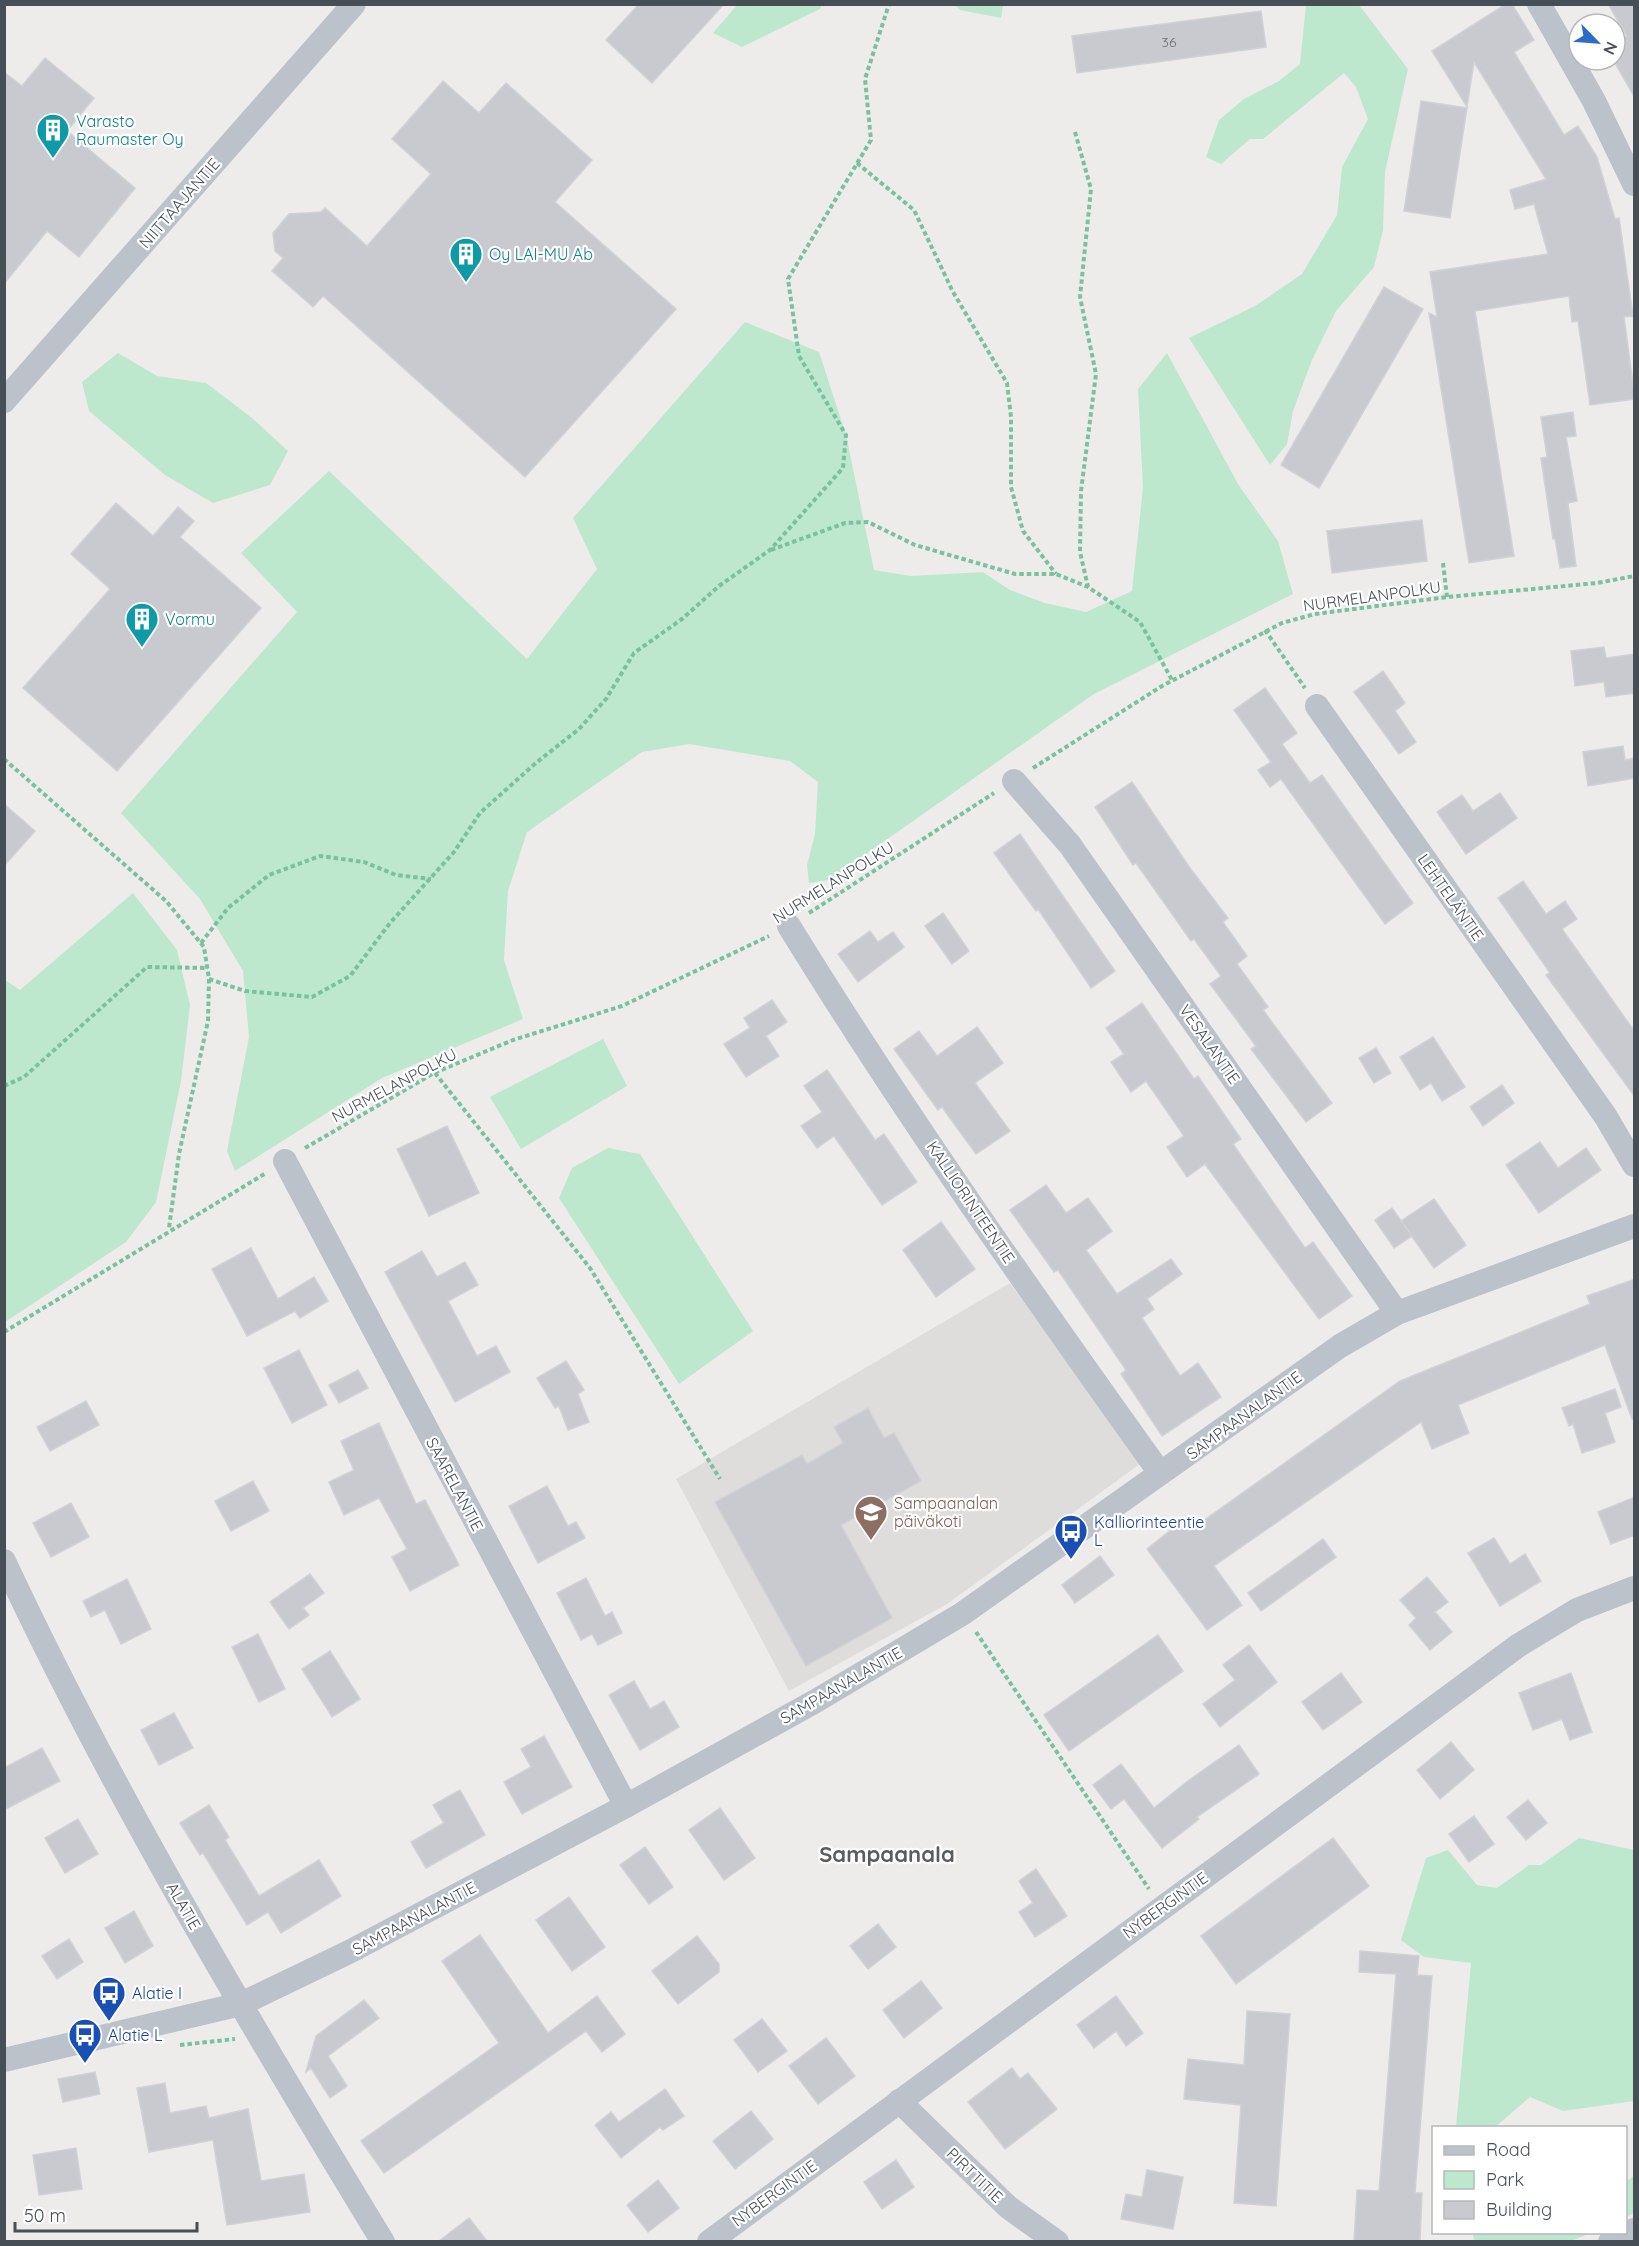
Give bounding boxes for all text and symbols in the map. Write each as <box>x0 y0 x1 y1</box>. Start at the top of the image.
north arrow <box>1567 12 1627 72</box>
house number: 36 <box>1162 33 1177 51</box>
text: N <box>1599 39 1622 58</box>
place label: Varasto Raumaster Oy <box>76 111 183 149</box>
building icon: Varasto Raumaster Oy <box>35 112 71 159</box>
street label: NIITTAAJANTIE <box>134 154 224 252</box>
building icon: Oy LAI-MU Ab <box>448 236 484 283</box>
place label: Oy LAI-MU Ab <box>489 244 593 264</box>
street label: NURMELANPOLKU <box>1302 576 1442 616</box>
building icon: Vormu <box>124 601 160 648</box>
place label: Vormu <box>165 609 215 629</box>
street label: NURMELANPOLKU <box>769 837 897 927</box>
street label: LEHTELÄNTIE <box>1414 850 1488 944</box>
street label: VESALANTIE <box>1175 1000 1245 1088</box>
street label: NURMELANPOLKU <box>328 1044 460 1126</box>
street label: KALLIORINTEENTIE <box>923 1137 1019 1267</box>
street label: SAMPAANALANTIE <box>1183 1367 1305 1463</box>
street label: SAARELANTIE <box>422 1434 488 1534</box>
place label: Sampaanalan päiväkoti <box>894 1493 998 1531</box>
school or university icon: Sampaanalan päiväkoti <box>853 1494 889 1541</box>
place label: Kalliorinteentie L <box>1094 1512 1204 1550</box>
bus stop icon: Kalliorinteentie L <box>1053 1513 1089 1560</box>
street label: SAMPAANALANTIE <box>776 1642 906 1728</box>
district label: Sampaanala <box>819 1840 955 1868</box>
street label: NYBERGINTIE <box>1119 1867 1211 1943</box>
street label: SAMPAANALANTIE <box>349 1877 479 1959</box>
street label: ALATIE <box>163 1879 205 1933</box>
bus stop icon: Alatie I <box>91 1975 127 2022</box>
place label: Alatie I <box>132 1983 182 2003</box>
bus stop icon: Alatie L <box>67 2017 103 2064</box>
place label: Alatie L <box>108 2025 163 2045</box>
legend <box>1432 2126 1627 2234</box>
text: Road <box>1486 2138 1531 2161</box>
street label: PIRTTITIE <box>943 2143 1007 2207</box>
street label: NYBERGINTIE <box>728 2155 820 2231</box>
text: Park <box>1486 2168 1524 2191</box>
scale bar <box>15 2195 196 2233</box>
text: Building <box>1486 2198 1552 2221</box>
text: 50 m <box>24 2204 66 2227</box>

